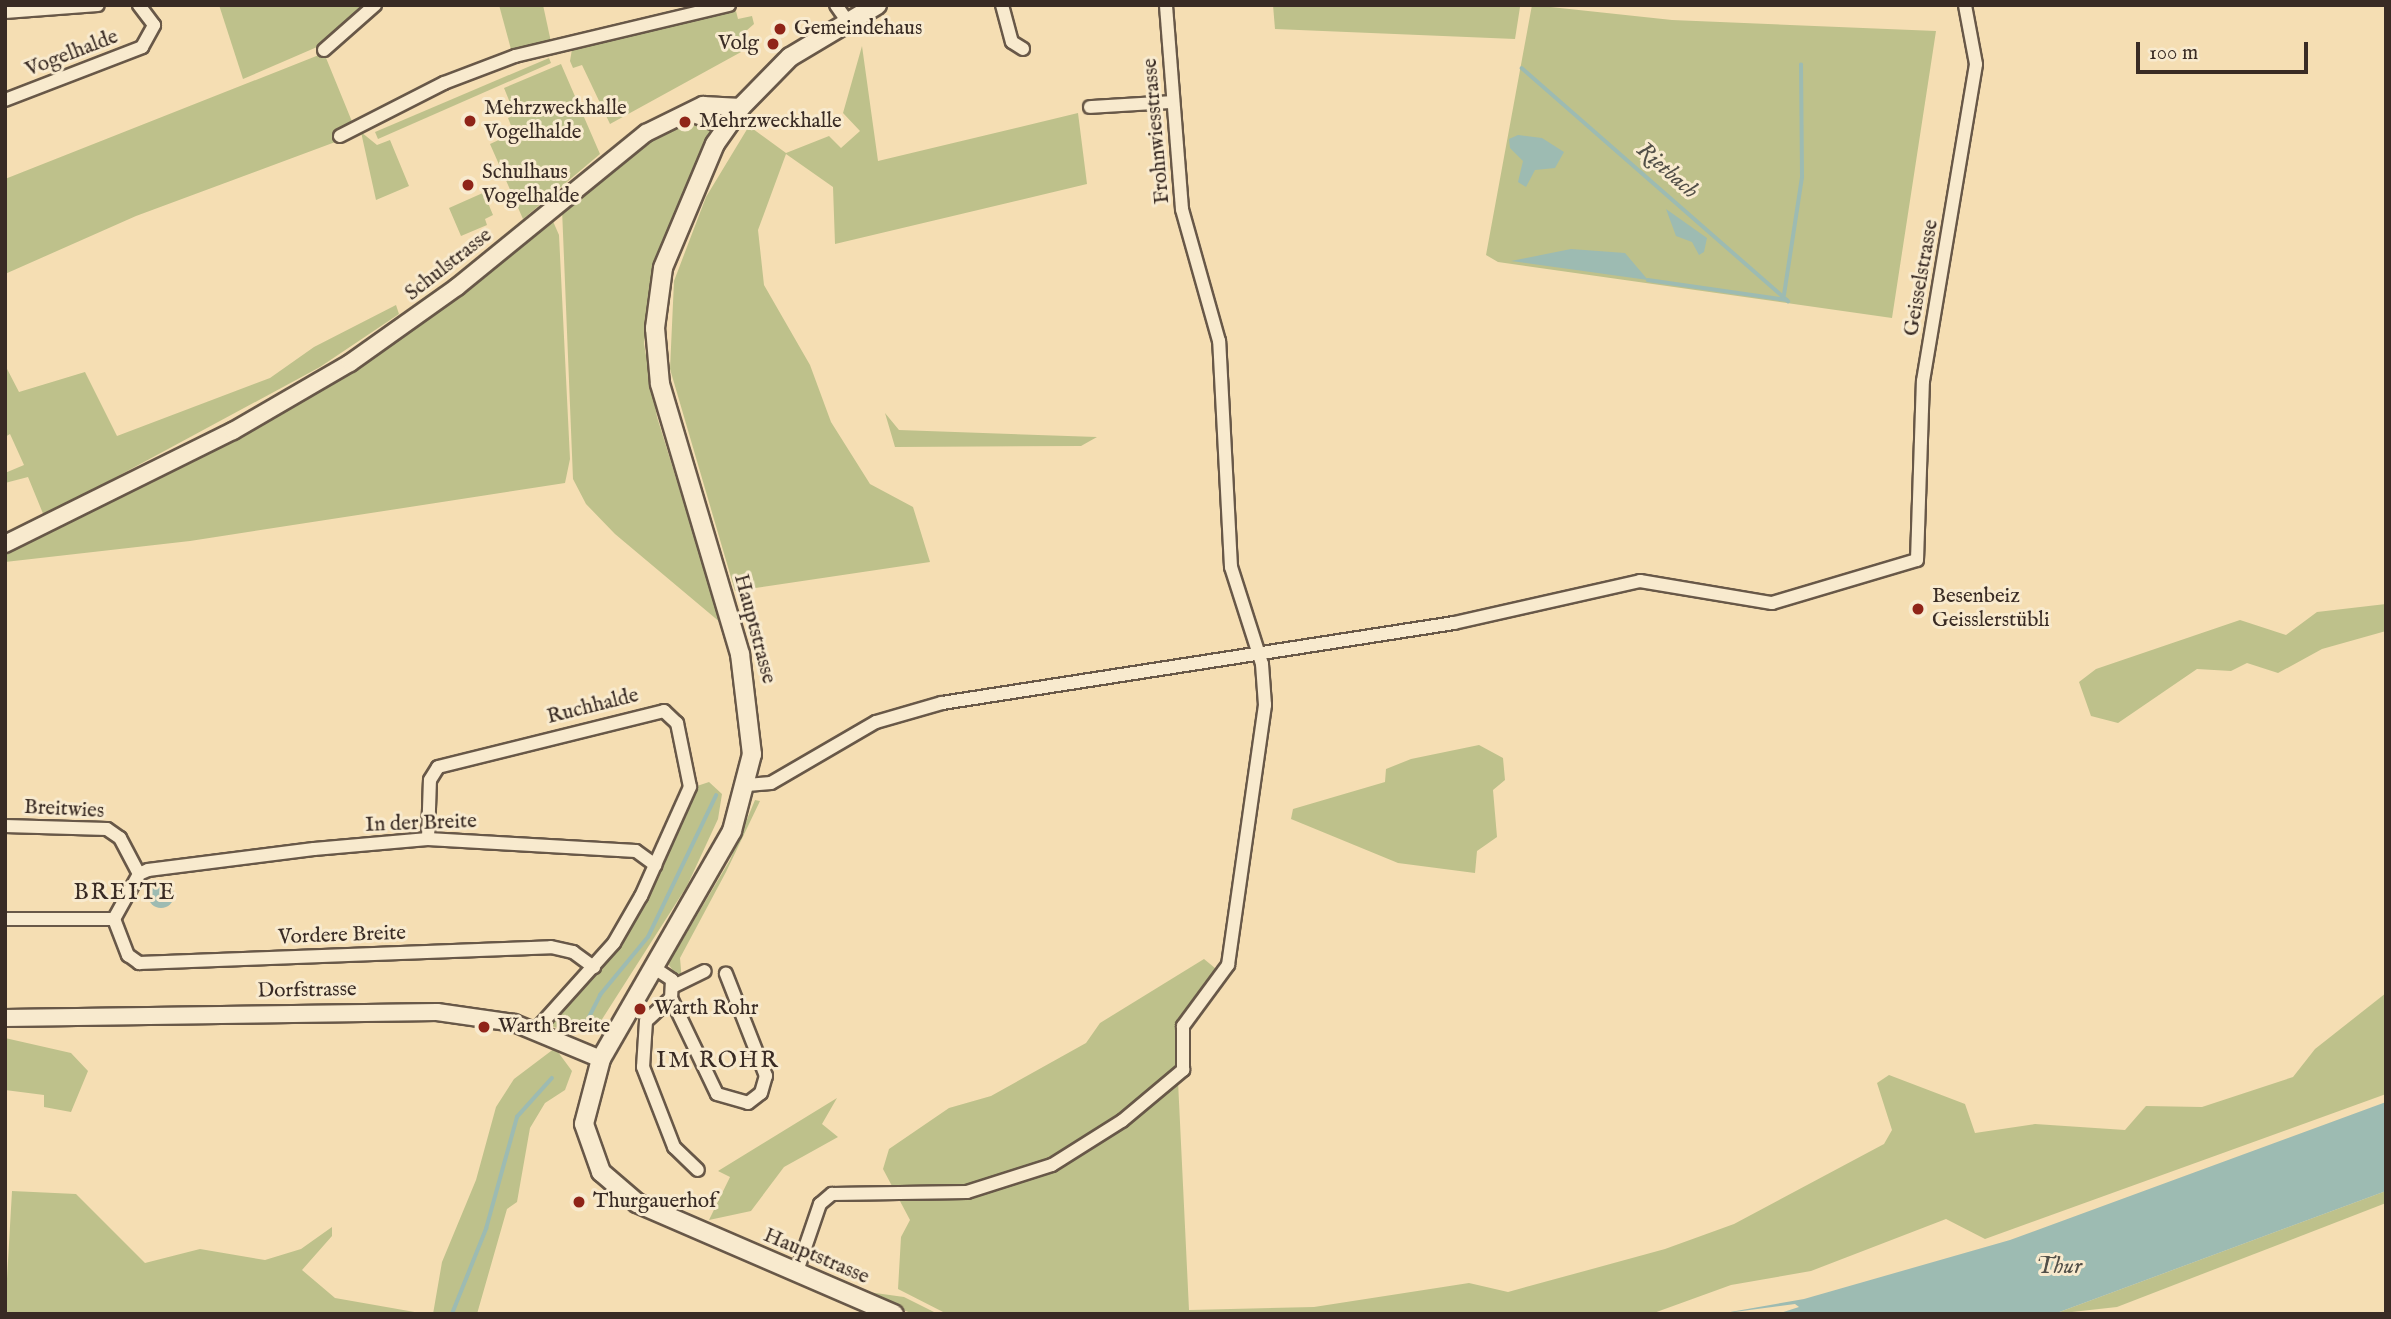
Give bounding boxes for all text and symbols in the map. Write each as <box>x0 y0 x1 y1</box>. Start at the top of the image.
place label: Gemeindehaus <box>794 16 922 42</box>
marker: Gemeindehaus <box>772 21 788 37</box>
street label: Vogelhalde <box>22 25 122 83</box>
scale bar <box>2139 28 2310 72</box>
place label: Volg <box>718 31 759 57</box>
marker: Volg <box>765 36 781 52</box>
text: 100 m <box>2149 40 2198 67</box>
street label: Frohnwiesstrasse <box>1138 57 1176 205</box>
place label: Mehrzweckhalle Vogelhalde <box>484 96 627 146</box>
place label: Mehrzweckhalle <box>699 109 842 135</box>
marker: Mehrzweckhalle Vogelhalde <box>462 113 478 129</box>
marker: Mehrzweckhalle <box>677 114 693 130</box>
water label: Rietbach <box>1631 137 1703 205</box>
place label: Schulhaus Vogelhalde <box>482 160 579 210</box>
marker: Schulhaus Vogelhalde <box>460 177 476 193</box>
street label: Geisselstrasse <box>1899 218 1945 338</box>
street label: Schulstrasse <box>401 223 497 307</box>
street label: Hauptstrasse <box>727 571 781 687</box>
place label: Besenbeiz Geisslerstübli <box>1932 584 2050 634</box>
marker: Besenbeiz Geisslerstübli <box>1910 601 1926 617</box>
street label: Ruchhalde <box>544 683 642 731</box>
street label: Breitwies <box>23 795 105 825</box>
street label: In der Breite <box>365 809 477 839</box>
district label: BREITE <box>74 879 176 907</box>
street label: Vordere Breite <box>278 921 406 951</box>
street label: Dorfstrasse <box>257 978 357 1004</box>
place label: Warth Rohr <box>654 996 758 1022</box>
marker: Warth Rohr <box>632 1001 648 1017</box>
place label: Warth Breite <box>498 1014 610 1040</box>
marker: Warth Breite <box>476 1019 492 1035</box>
district label: IM ROHR <box>657 1047 779 1075</box>
place label: Thurgauerhof <box>593 1189 717 1215</box>
marker: Thurgauerhof <box>571 1194 587 1210</box>
street label: Hauptstrasse <box>759 1223 873 1291</box>
water label: Thur <box>2036 1253 2082 1281</box>

